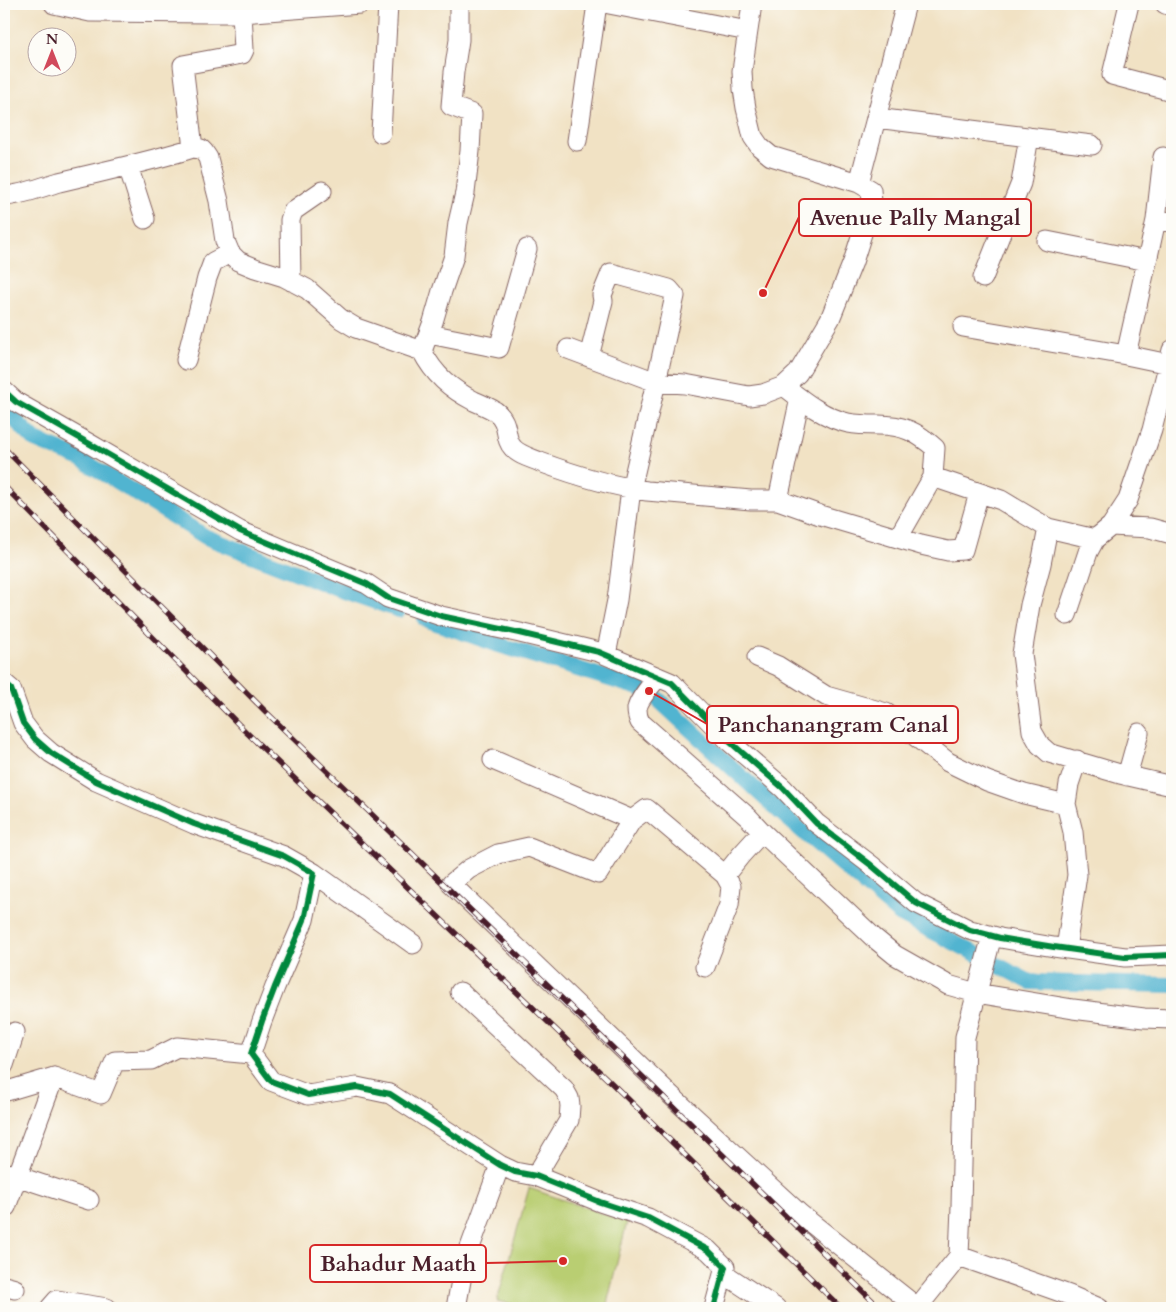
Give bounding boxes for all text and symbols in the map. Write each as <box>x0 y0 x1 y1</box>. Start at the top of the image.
north arrow <box>28 28 78 78</box>
text: N <box>46 30 58 49</box>
callout: Avenue Pally Mangal <box>799 199 1031 236</box>
text: Avenue Pally Mangal <box>809 203 1021 233</box>
callout: Panchanangram Canal <box>707 706 958 743</box>
text: Panchanangram Canal <box>718 710 949 740</box>
callout: Bahadur Maath <box>310 1245 486 1282</box>
text: Bahadur Maath <box>320 1249 476 1279</box>

